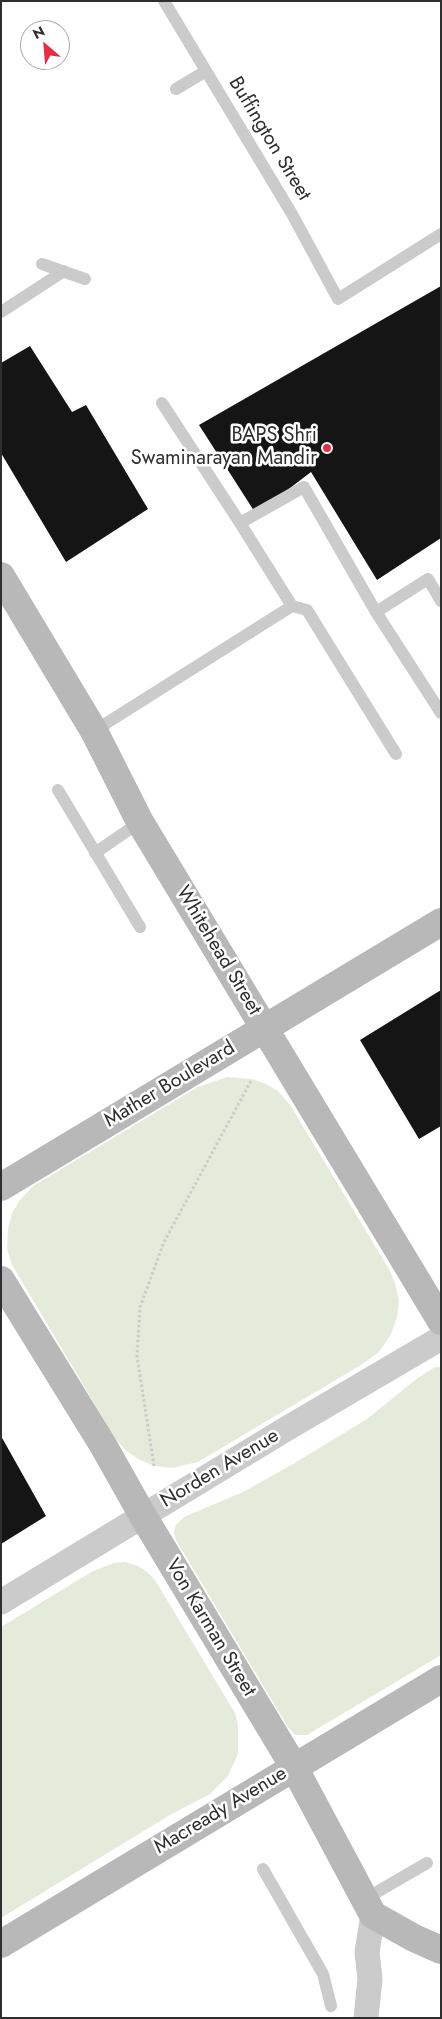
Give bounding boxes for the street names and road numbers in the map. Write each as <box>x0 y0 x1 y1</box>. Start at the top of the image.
street label: Buffington Street <box>223 73 315 205</box>
street label: Whitehead Street <box>170 882 266 1020</box>
street label: Mather Boulevard <box>100 1037 240 1133</box>
street label: Norden Avenue <box>156 1424 284 1514</box>
street label: Von Karman Street <box>159 1555 261 1701</box>
street label: Macready Avenue <box>150 1762 292 1860</box>

